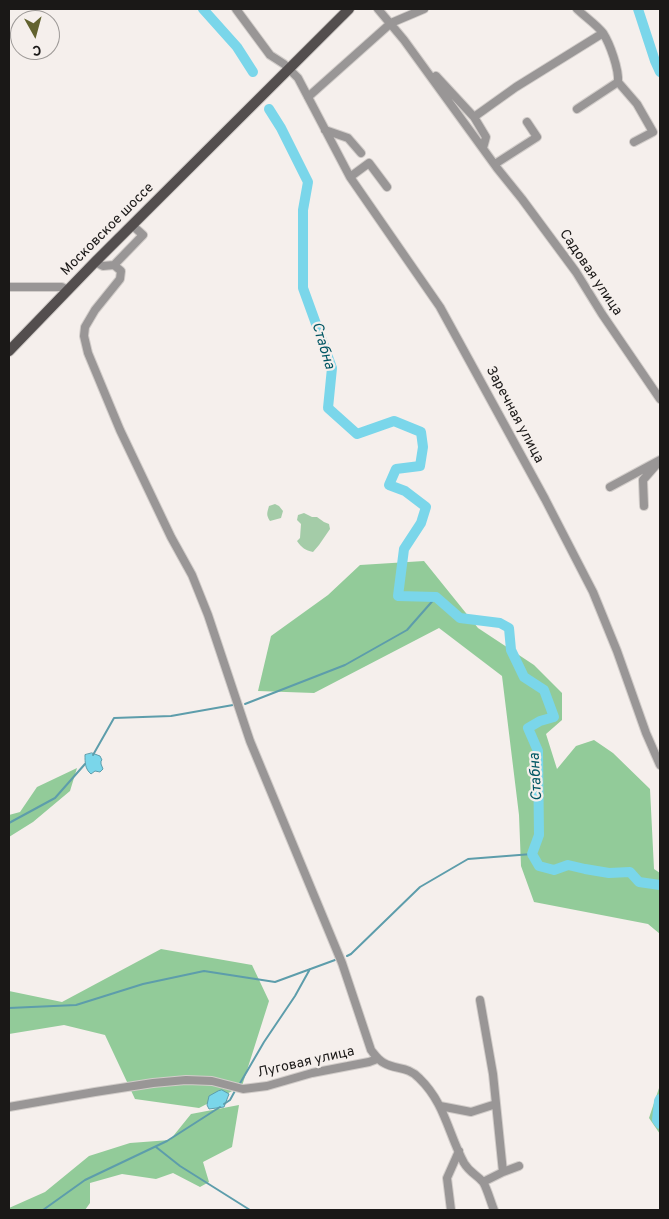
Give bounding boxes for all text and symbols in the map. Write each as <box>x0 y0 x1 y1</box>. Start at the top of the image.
north arrow <box>10 10 60 60</box>
text: С <box>31 40 42 58</box>
street label: Московское шоссе <box>58 180 158 280</box>
street label: Садовая улица <box>555 227 625 319</box>
water label: Стабна <box>306 320 338 372</box>
street label: Заречная улица <box>481 364 547 466</box>
water label: Стабна <box>527 753 547 801</box>
street label: Луговая улица <box>256 1044 356 1082</box>

